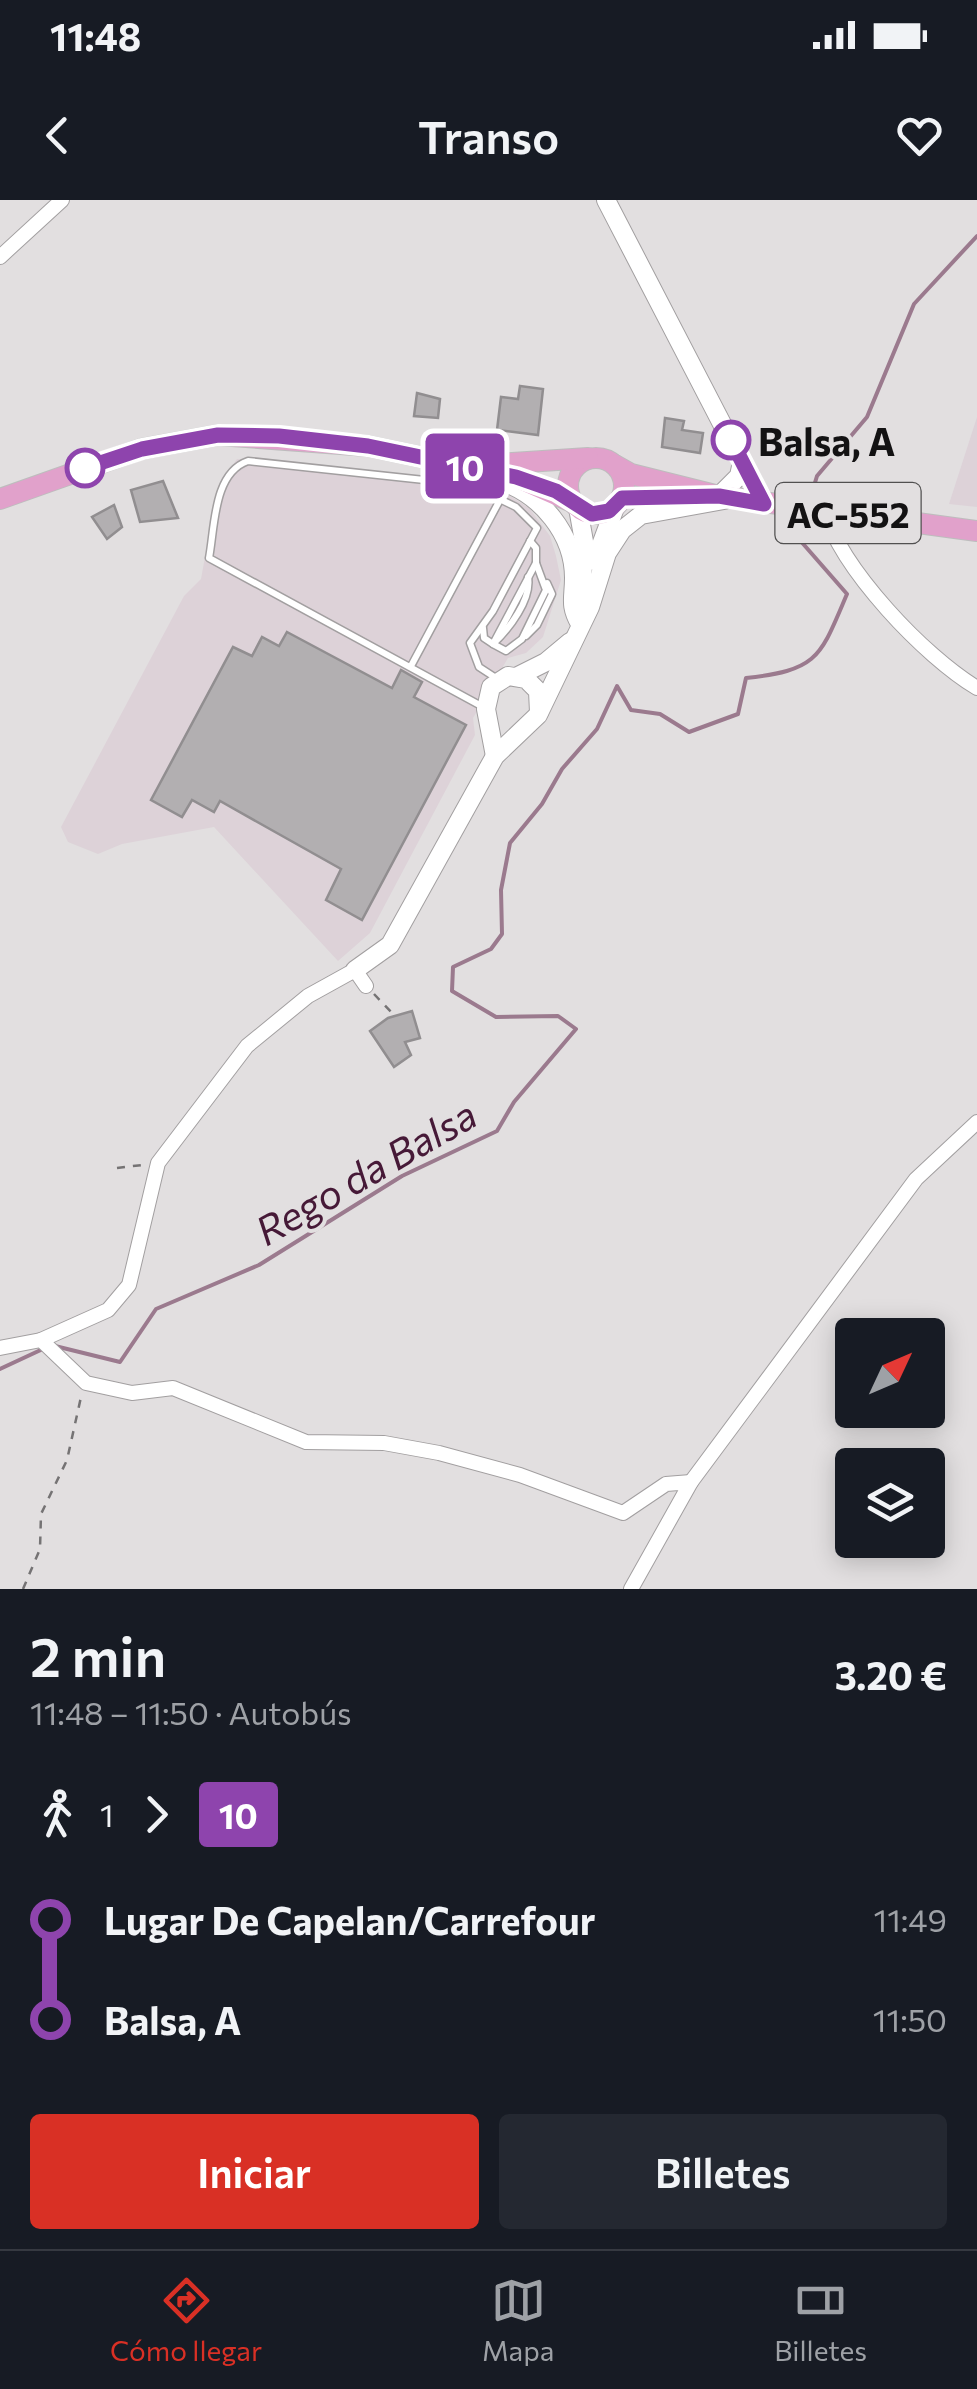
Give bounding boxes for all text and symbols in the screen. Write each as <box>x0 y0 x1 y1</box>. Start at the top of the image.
text: 11:48 <box>50 12 141 59</box>
icon: back <box>30 108 85 163</box>
text: Transo <box>418 108 559 163</box>
icon: heart <box>892 108 947 163</box>
place label: Balsa, A <box>758 417 895 464</box>
marker: Balsa, A <box>712 421 750 459</box>
line badge: 10 <box>420 434 510 498</box>
text: 10 <box>445 445 485 488</box>
unlabelled marker <box>66 449 104 487</box>
road number: AC-552 <box>776 483 920 543</box>
water label: Rego da Balsa <box>246 1088 484 1254</box>
north arrow <box>835 1318 945 1428</box>
map controls <box>835 1318 945 1558</box>
button: layers <box>835 1448 945 1558</box>
text: 2 min <box>30 1621 166 1688</box>
text: 3.20 € <box>835 1651 947 1698</box>
text: 11:48 – 11:50 · Autobús <box>30 1692 352 1732</box>
icon: walk <box>30 1787 85 1842</box>
icon: forward <box>129 1787 184 1842</box>
text: 10 <box>219 1793 258 1836</box>
text: 1 <box>100 1794 114 1834</box>
text: Lugar De Capelan/Carrefour <box>104 1896 595 1943</box>
text: 11:49 <box>873 1899 947 1939</box>
text: Balsa, A <box>104 1996 241 2043</box>
text: 11:50 <box>873 1999 947 2039</box>
button: Iniciar <box>30 2114 479 2229</box>
button: Billetes <box>499 2114 947 2229</box>
tab: Cómo llegar <box>110 2273 262 2367</box>
tab: Mapa <box>482 2273 554 2367</box>
tab: Billetes <box>774 2273 867 2367</box>

